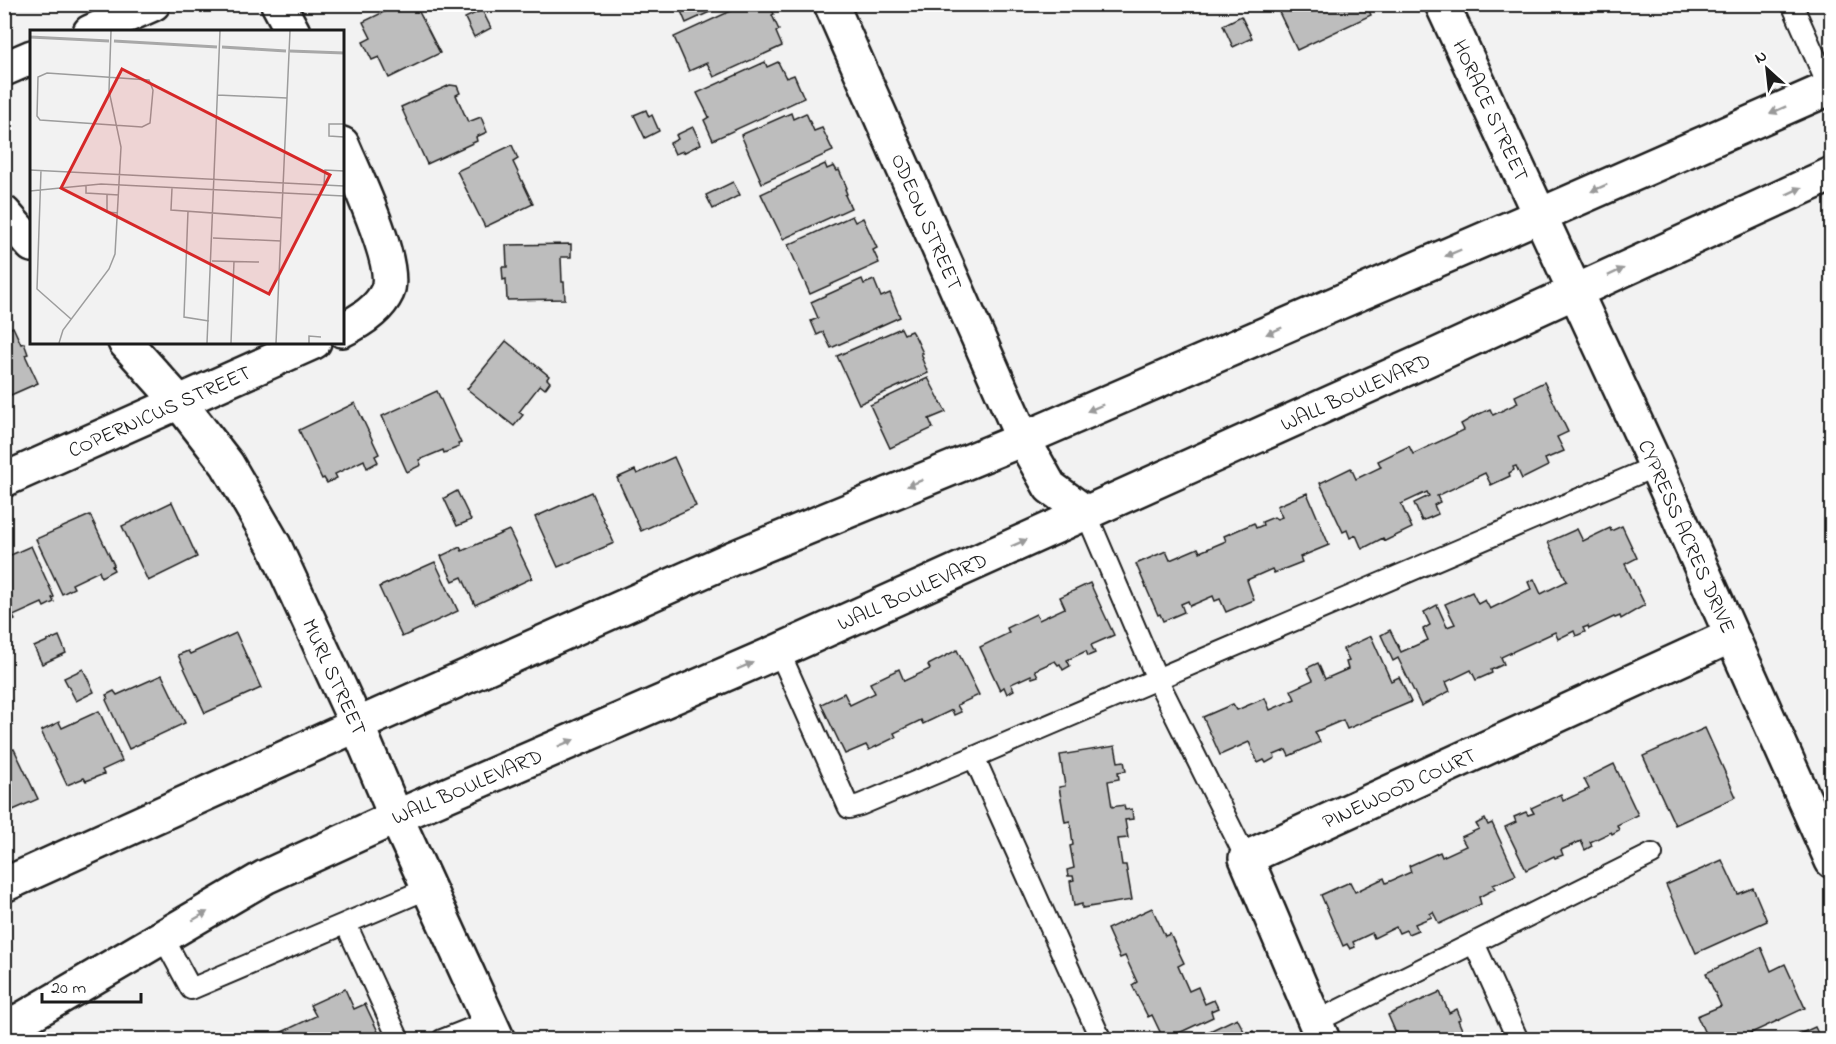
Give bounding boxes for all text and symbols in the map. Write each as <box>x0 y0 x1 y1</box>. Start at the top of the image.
inset map <box>30 30 344 344</box>
street label: HORACE STREET <box>1443 35 1535 187</box>
north arrow <box>1737 39 1797 99</box>
text: N <box>1751 44 1772 71</box>
one-way arrow <box>1769 106 1787 115</box>
street label: ODEON STREET <box>882 149 969 296</box>
one-way arrow <box>1591 184 1608 193</box>
one-way arrow <box>1785 187 1802 196</box>
one-way arrow <box>1444 249 1461 258</box>
one-way arrow <box>1608 267 1626 277</box>
one-way arrow <box>1265 326 1282 335</box>
street label: WALL BOULEVARD <box>1276 347 1436 440</box>
street label: COPERNICUS STREET <box>64 359 256 467</box>
one-way arrow <box>1085 403 1103 413</box>
street label: CYPRESS ACRES DRIVE <box>1629 435 1742 639</box>
one-way arrow <box>906 479 924 488</box>
one-way arrow <box>1010 539 1027 548</box>
street label: WALL BOULEVARD <box>833 546 993 640</box>
street label: MURL STREET <box>293 615 373 741</box>
one-way arrow <box>736 661 754 670</box>
one-way arrow <box>557 738 575 748</box>
street label: WALL BOULEVARD <box>388 742 548 834</box>
street label: PINEWOOD COURT <box>1318 742 1482 838</box>
one-way arrow <box>192 910 208 921</box>
scale bar <box>42 966 141 1004</box>
text: 20 m <box>51 976 86 1002</box>

